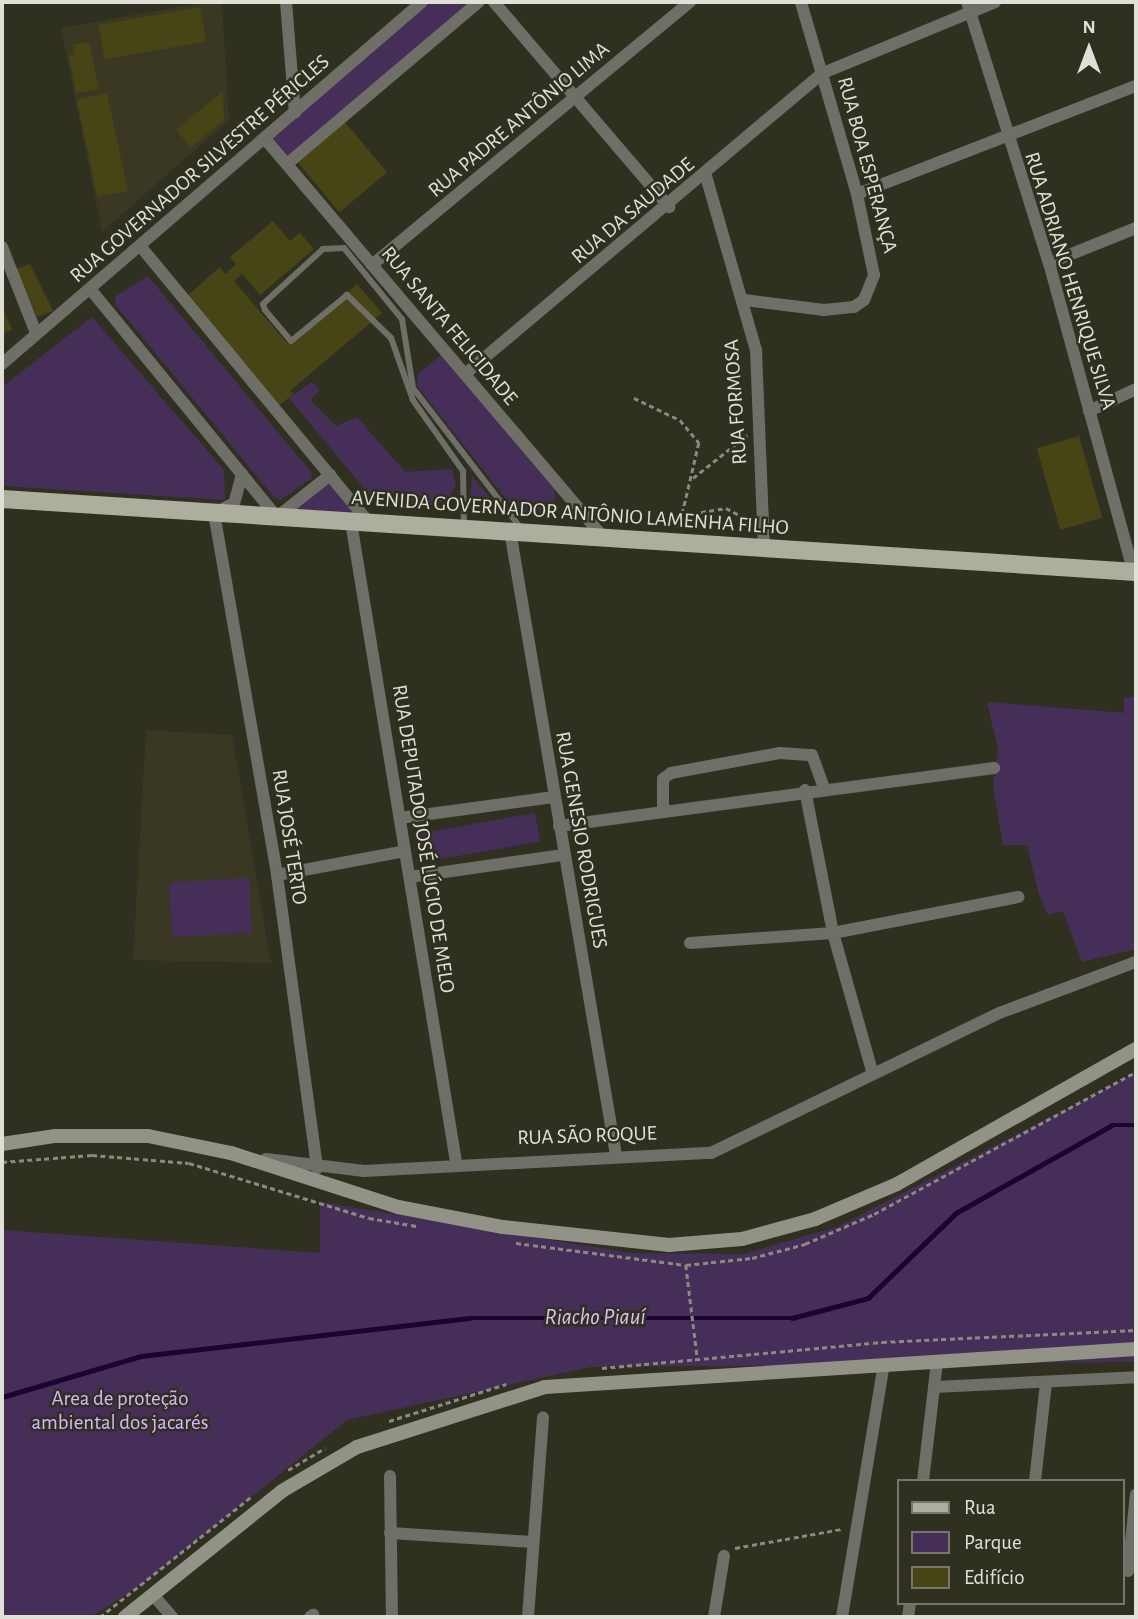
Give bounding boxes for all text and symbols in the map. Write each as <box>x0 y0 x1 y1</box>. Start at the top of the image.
north arrow <box>1054 14 1124 84</box>
text: N <box>1082 18 1096 37</box>
street label: RUA PADRE ANTÔNIO LIMA <box>423 37 615 203</box>
street label: RUA GOVERNADOR SILVESTRE PÉRICLES <box>65 50 335 288</box>
street label: RUA BOA ESPERANÇA <box>831 74 903 256</box>
street label: RUA ADRIANO HENRIQUE SILVA <box>1019 149 1121 413</box>
street label: RUA DA SAUDADE <box>567 152 699 270</box>
street label: RUA SANTA FELICIDADE <box>375 242 523 410</box>
street label: RUA FORMOSA <box>719 338 753 466</box>
street label: AVENIDA GOVERNADOR ANTÔNIO LAMENHA FILHO <box>351 485 789 541</box>
street label: RUA DEPUTADO JOSÉ LÚCIO DE MELO <box>386 683 460 995</box>
street label: RUA GENESIO RODRIGUES <box>550 730 612 950</box>
street label: RUA JOSÉ TERTO <box>266 768 312 906</box>
street label: RUA SÃO ROQUE <box>517 1121 657 1151</box>
water label: Riacho Piauí <box>544 1304 646 1332</box>
park label: Area de proteção ambiental dos jacarés <box>32 1386 208 1436</box>
legend <box>897 1479 1124 1605</box>
text: Rua <box>964 1497 996 1518</box>
text: Parque <box>964 1532 1022 1553</box>
text: Edifício <box>964 1567 1024 1588</box>

